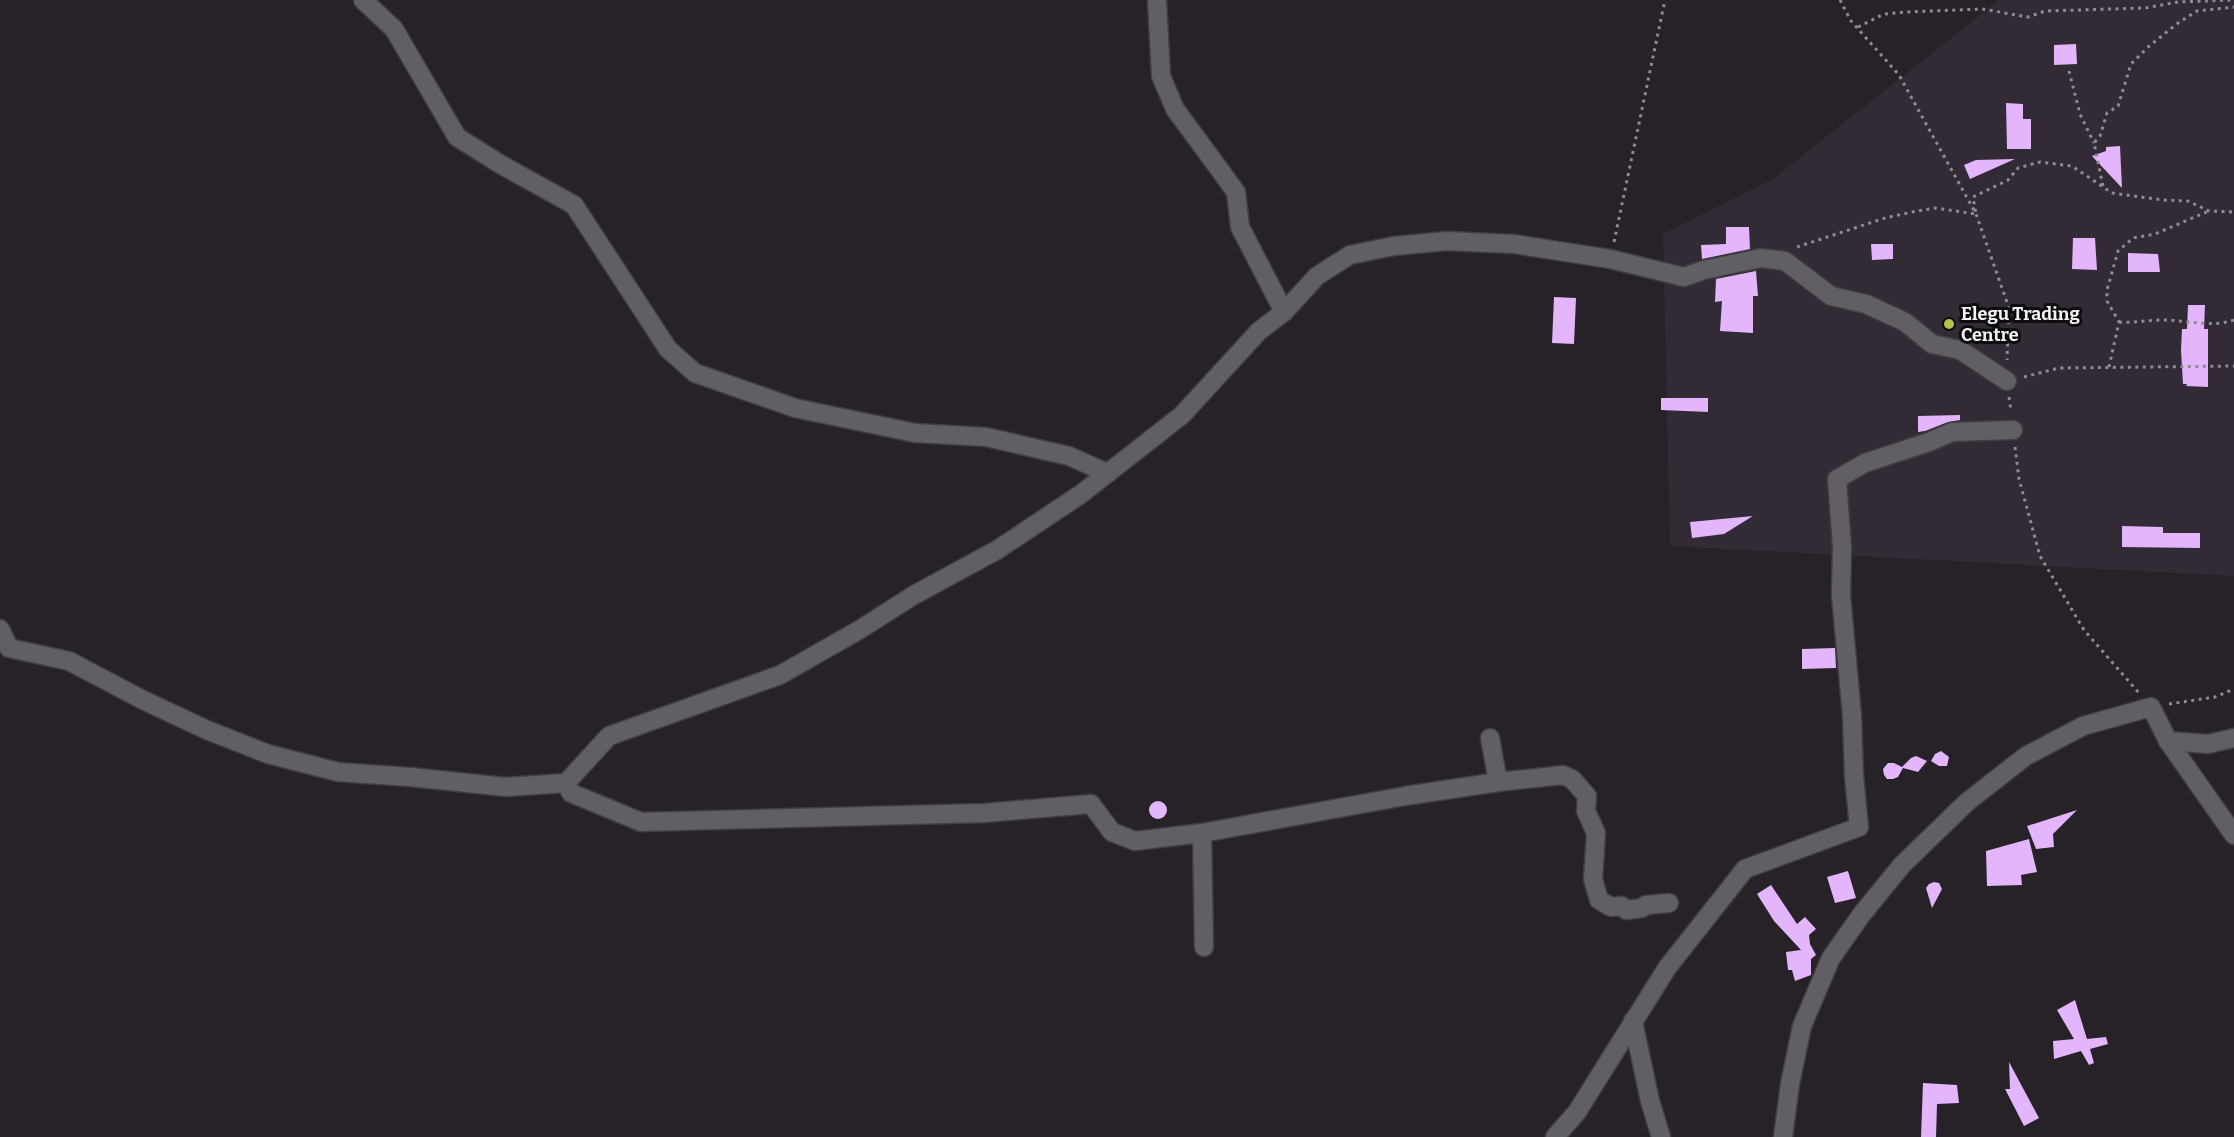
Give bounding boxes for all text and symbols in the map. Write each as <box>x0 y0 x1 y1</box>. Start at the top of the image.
place label: Elegu Trading Centre <box>1961 303 2080 346</box>
marker: Elegu Trading Centre <box>1942 317 1956 331</box>

